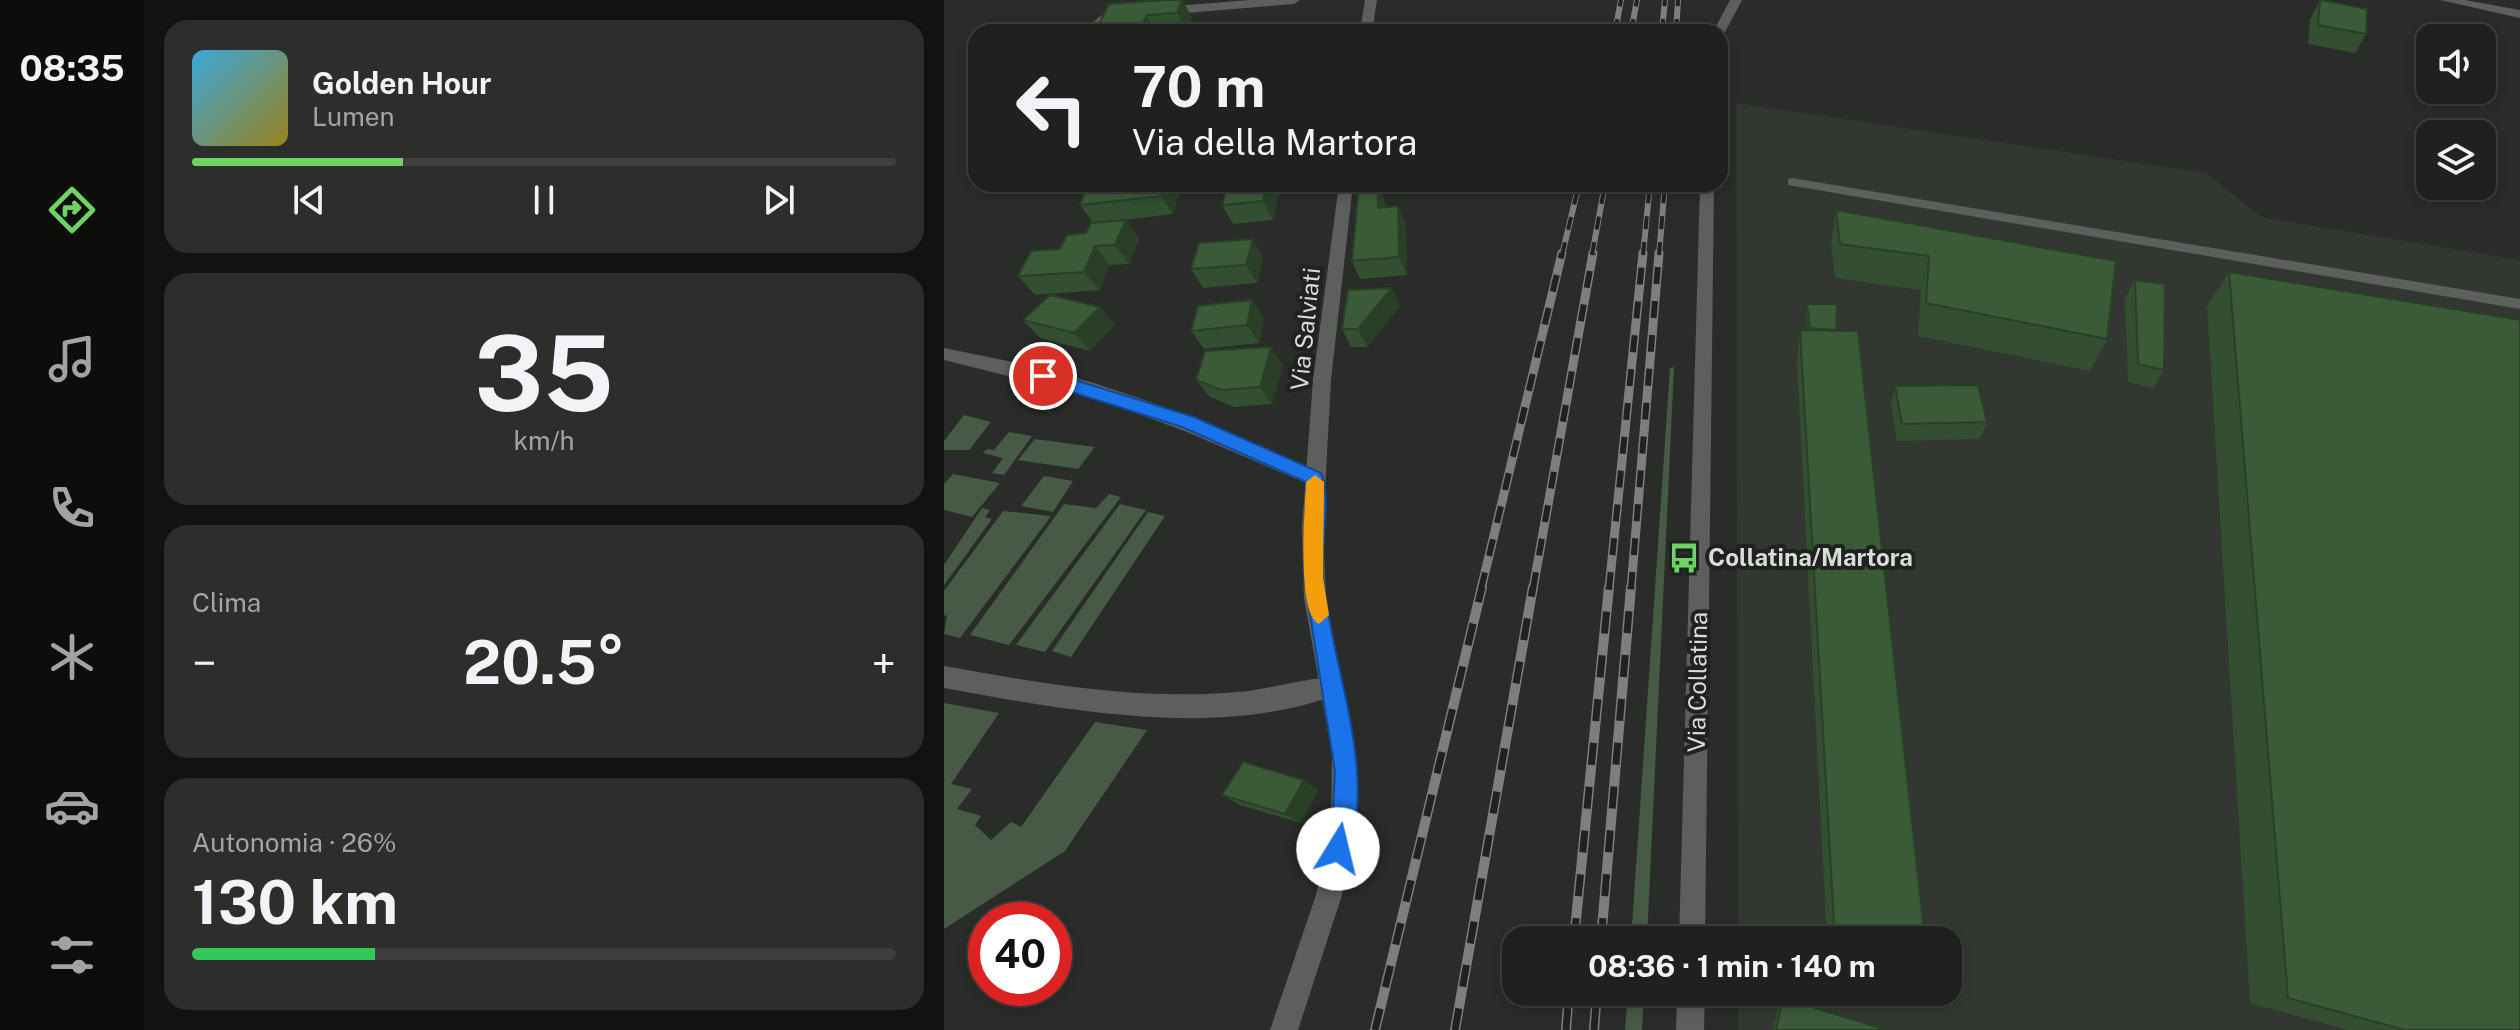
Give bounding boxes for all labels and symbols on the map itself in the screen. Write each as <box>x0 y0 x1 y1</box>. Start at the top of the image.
street label: Via Salviati <box>1285 266 1325 392</box>
pin <box>1009 342 1077 410</box>
bus stop icon: Collatina/Martora <box>1667 541 1701 575</box>
place label: Collatina/Martora <box>1708 543 1913 571</box>
street label: Via Collatina <box>1682 611 1712 753</box>
position arrow <box>1296 807 1380 891</box>
speed limit sign: 40 <box>968 902 1072 1006</box>

